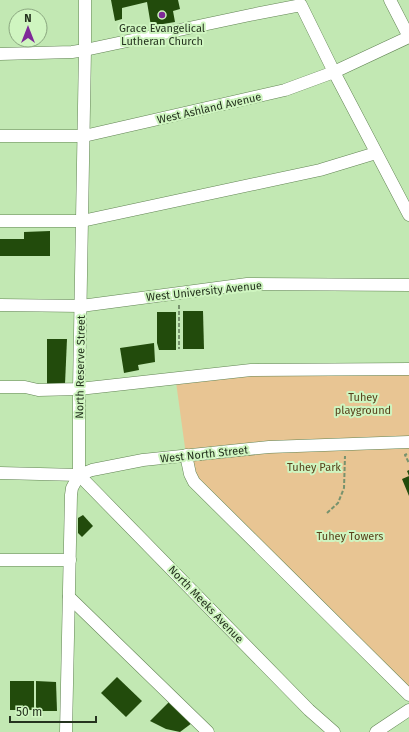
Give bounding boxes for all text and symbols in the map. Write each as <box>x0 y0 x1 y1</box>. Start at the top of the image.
north arrow <box>8 8 48 48</box>
marker: Grace Evangelical Lutheran Church <box>157 10 167 20</box>
text: N <box>24 12 32 25</box>
place label: Grace Evangelical Lutheran Church <box>119 22 205 48</box>
street label: West Ashland Avenue <box>156 90 262 127</box>
street label: West University Avenue <box>146 279 263 304</box>
street label: North Reserve Street <box>73 315 88 419</box>
park label: Tuhey playground <box>335 391 391 417</box>
street label: West North Street <box>159 443 249 466</box>
park label: Tuhey Park <box>287 461 341 474</box>
park label: Tuhey Towers <box>317 530 383 543</box>
street label: North Meeks Avenue <box>165 563 246 646</box>
scale bar <box>10 698 96 724</box>
text: 50 m <box>16 705 42 719</box>

